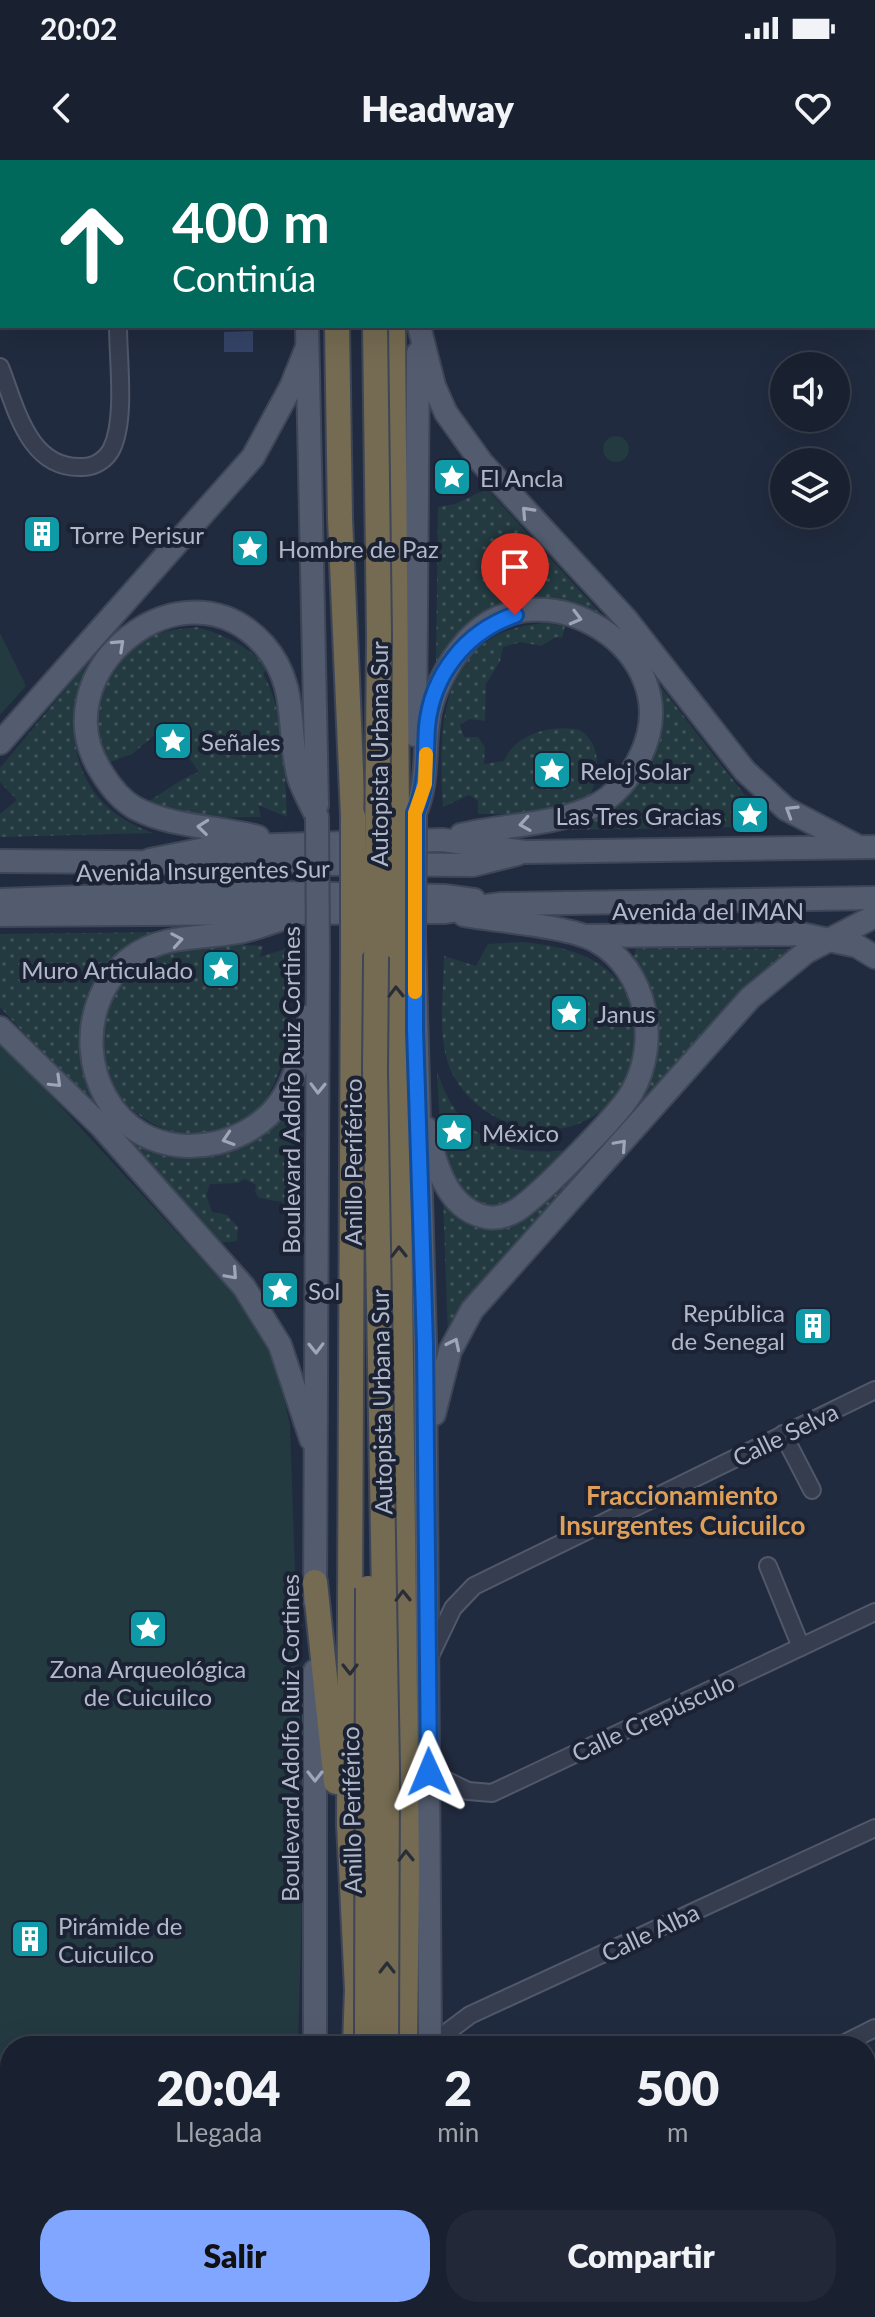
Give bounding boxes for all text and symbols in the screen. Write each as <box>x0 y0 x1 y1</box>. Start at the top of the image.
text: 20:02 <box>40 10 117 46</box>
icon: back <box>40 86 84 130</box>
text: Headway <box>361 86 514 130</box>
icon: heart <box>791 86 835 130</box>
text: 400 m <box>172 188 330 255</box>
icon: ahead <box>40 192 144 296</box>
text: Continúa <box>172 256 316 300</box>
map controls <box>770 352 850 528</box>
button: sound <box>770 352 850 432</box>
button: layers <box>770 448 850 528</box>
place icon: El Ancla <box>431 456 473 498</box>
place label: El Ancla <box>480 463 563 492</box>
one-way arrow <box>523 506 537 521</box>
building icon: Torre Perisur <box>21 513 63 555</box>
place label: Torre Perisur <box>70 520 204 549</box>
place icon: Hombre de Paz <box>229 527 271 569</box>
pin <box>481 533 549 615</box>
place label: Hombre de Paz <box>278 534 439 563</box>
icon: arrive <box>493 545 537 589</box>
one-way arrow <box>569 608 583 625</box>
one-way arrow <box>110 639 124 654</box>
street label: Autopista Urbana Sur <box>364 641 393 867</box>
place icon: Señales <box>152 720 194 762</box>
place label: Señales <box>201 727 281 756</box>
place icon: Reloj Solar <box>531 749 573 791</box>
place label: Reloj Solar <box>580 756 691 785</box>
place icon: Las Tres Gracias <box>729 794 771 836</box>
place label: Las Tres Gracias <box>556 801 722 830</box>
one-way arrow <box>785 805 800 820</box>
one-way arrow <box>518 815 531 832</box>
one-way arrow <box>196 818 209 835</box>
street label: Avenida Insurgentes Sur <box>76 853 330 887</box>
street label: Avenida del IMAN <box>612 896 804 925</box>
street label: Boulevard Adolfo Ruiz Cortines <box>276 926 305 1254</box>
one-way arrow <box>170 932 183 949</box>
place icon: Muro Articulado <box>200 948 242 990</box>
place label: Muro Articulado <box>21 955 193 984</box>
one-way arrow <box>388 985 405 998</box>
place icon: Janus <box>548 992 590 1034</box>
place label: Janus <box>597 999 656 1028</box>
one-way arrow <box>47 1073 61 1088</box>
street label: Anillo Periférico <box>338 1078 367 1246</box>
one-way arrow <box>309 1082 327 1095</box>
place icon: México <box>433 1111 475 1153</box>
place label: México <box>482 1118 559 1147</box>
one-way arrow <box>221 1129 235 1145</box>
one-way arrow <box>611 1140 625 1155</box>
one-way arrow <box>391 1245 408 1258</box>
one-way arrow <box>222 1264 237 1279</box>
place icon: Sol <box>259 1269 301 1311</box>
place label: Sol <box>308 1276 340 1305</box>
street label: Autopista Urbana Sur <box>365 1289 397 1515</box>
place label: República de Senegal <box>671 1298 785 1355</box>
building icon: República de Senegal <box>792 1305 834 1347</box>
one-way arrow <box>445 1337 460 1352</box>
one-way arrow <box>307 1342 325 1355</box>
street label: Calle Selva <box>728 1396 842 1472</box>
district label: Fraccionamiento Insurgentes Cuicuilco <box>559 1479 805 1541</box>
street label: Boulevard Adolfo Ruiz Cortines <box>275 1574 304 1902</box>
one-way arrow <box>395 1589 412 1602</box>
place icon: Zona Arqueológica de Cuicuilco <box>127 1608 169 1650</box>
place label: Zona Arqueológica de Cuicuilco <box>50 1654 246 1711</box>
one-way arrow <box>341 1663 359 1676</box>
street label: Calle Crepúsculo <box>567 1667 739 1767</box>
street label: Anillo Periférico <box>335 1726 367 1894</box>
position arrow <box>387 1730 471 1814</box>
one-way arrow <box>306 1770 324 1783</box>
one-way arrow <box>397 1849 415 1862</box>
street label: Calle Alba <box>596 1897 704 1967</box>
place label: Pirámide de Cuicuilco <box>58 1911 182 1968</box>
building icon: Pirámide de Cuicuilco <box>9 1918 51 1960</box>
one-way arrow <box>378 1961 396 1974</box>
text: 20:04 <box>157 2059 281 2116</box>
text: 2 <box>444 2059 472 2116</box>
text: 500 <box>636 2059 719 2116</box>
text: Llegada <box>175 2116 262 2148</box>
text: min <box>437 2116 479 2148</box>
text: m <box>667 2116 688 2148</box>
button: Salir <box>40 2210 430 2302</box>
button: Compartir <box>446 2210 836 2302</box>

